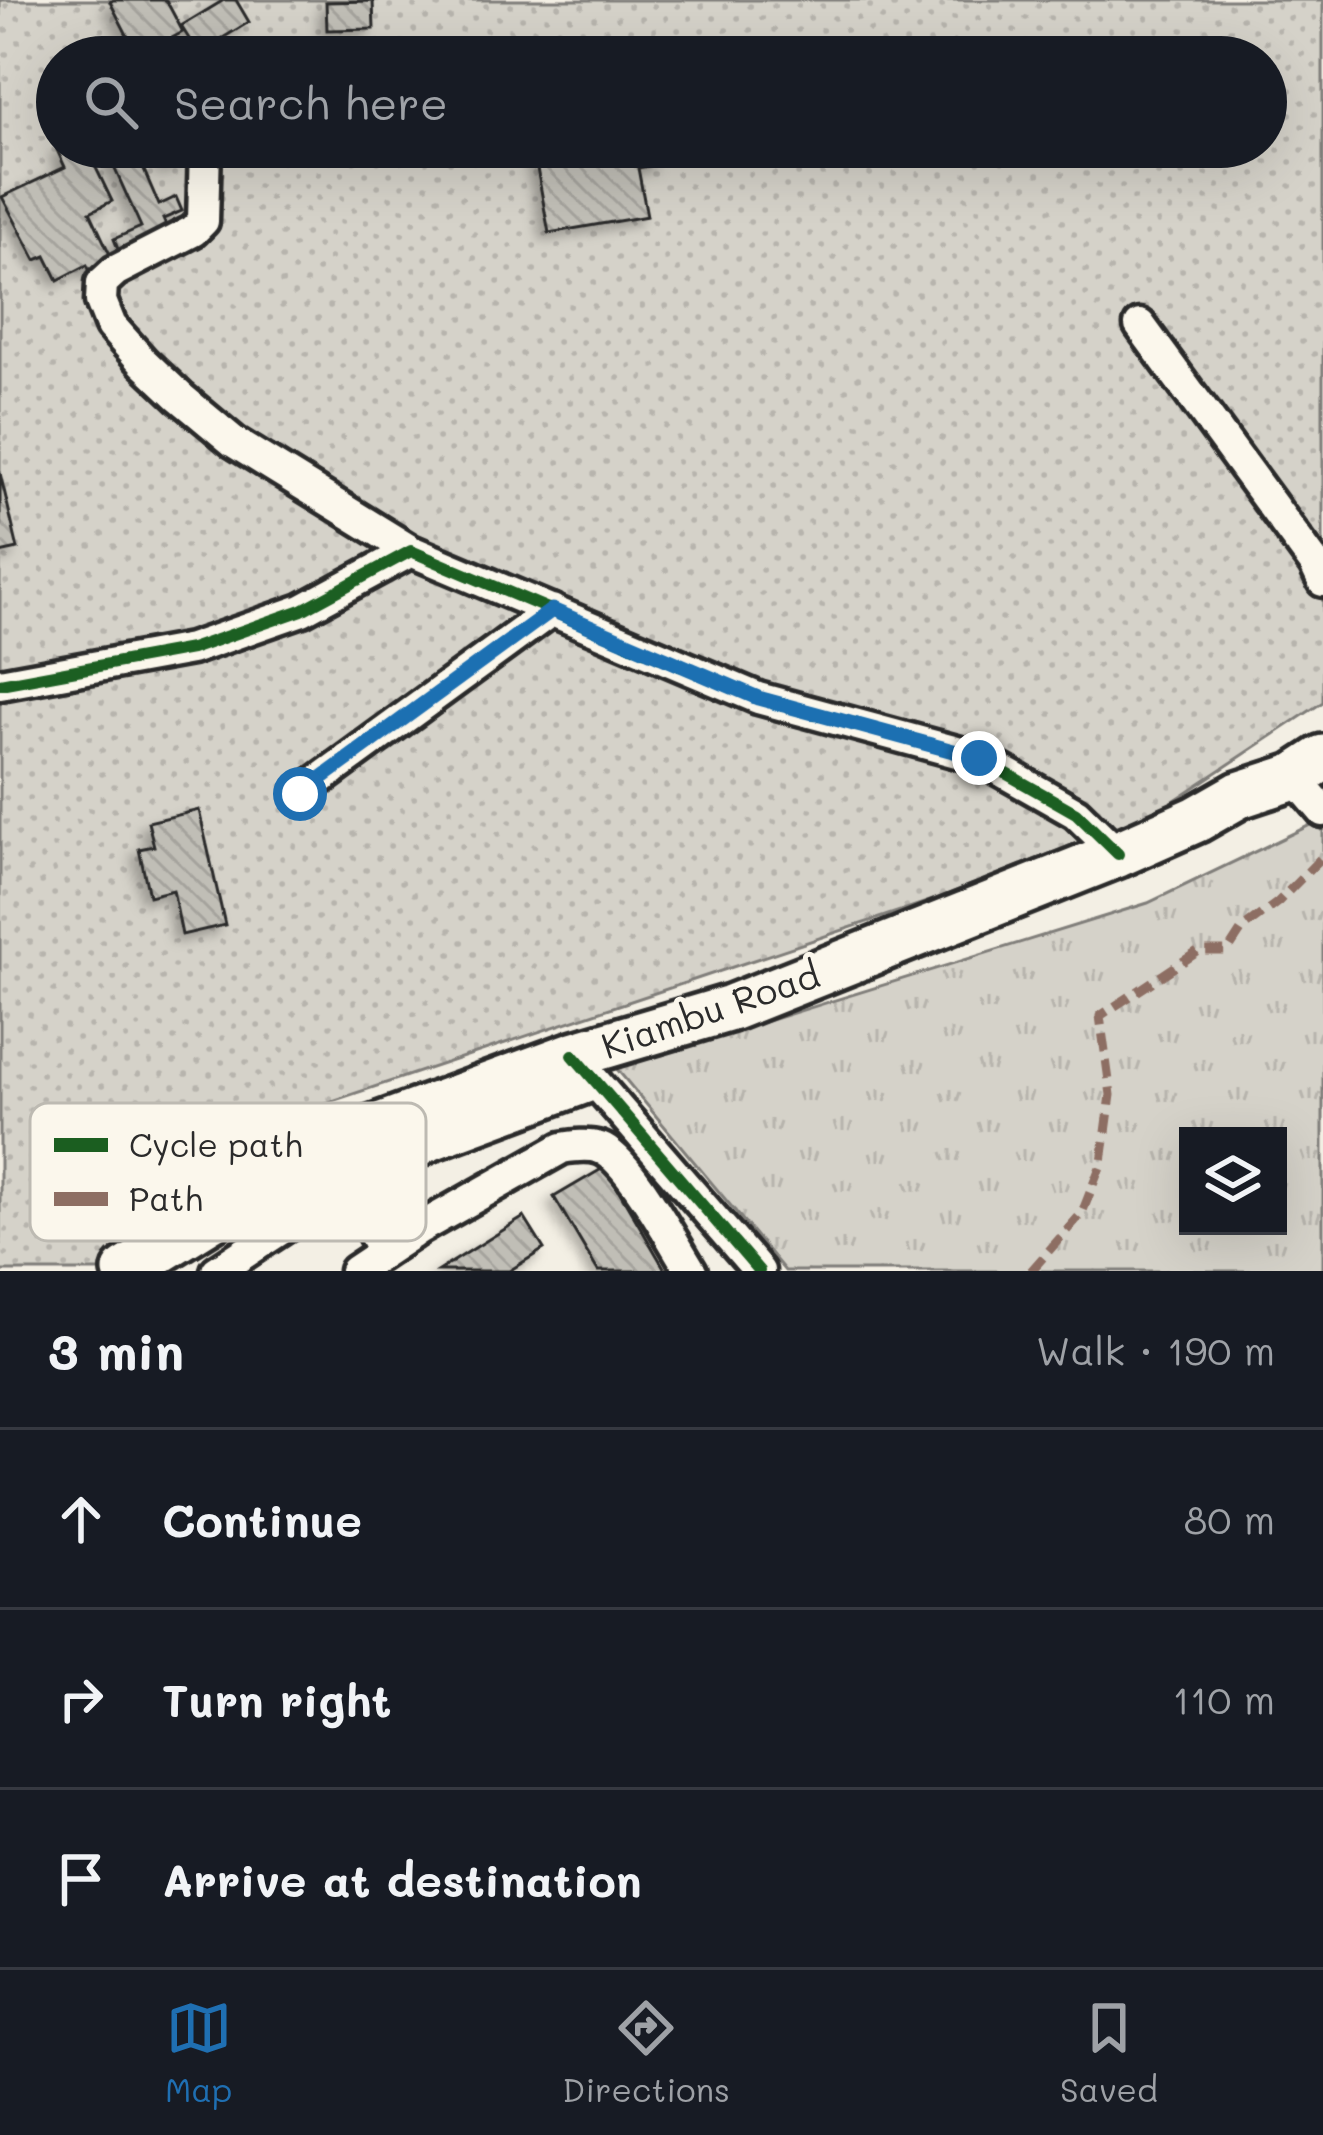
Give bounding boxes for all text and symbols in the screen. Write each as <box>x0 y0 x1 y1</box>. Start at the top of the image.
search box <box>36 36 1287 168</box>
icon: search <box>78 69 144 135</box>
text: Search here <box>174 73 448 131</box>
route end <box>952 731 1006 785</box>
route start <box>273 767 327 821</box>
street label: Kiambu Road <box>595 950 825 1068</box>
legend <box>30 1103 426 1241</box>
text: Cycle path <box>129 1122 303 1166</box>
map controls <box>1179 1127 1287 1235</box>
button: layers <box>1179 1127 1287 1235</box>
text: Path <box>129 1176 203 1219</box>
text: 3 min <box>48 1316 184 1383</box>
text: Walk · 190 m <box>1036 1324 1275 1375</box>
icon: ahead <box>48 1486 114 1552</box>
text: Continue <box>162 1490 362 1548</box>
text: 80 m <box>1184 1493 1275 1544</box>
icon: right <box>48 1666 114 1732</box>
text: Turn right <box>162 1670 391 1728</box>
text: 110 m <box>1173 1673 1275 1724</box>
icon: arrive <box>48 1846 114 1912</box>
text: Arrive at destination <box>162 1850 642 1908</box>
tab: Map <box>165 1995 232 2110</box>
tab: Directions <box>562 1995 730 2110</box>
tab: Saved <box>1060 1995 1158 2110</box>

